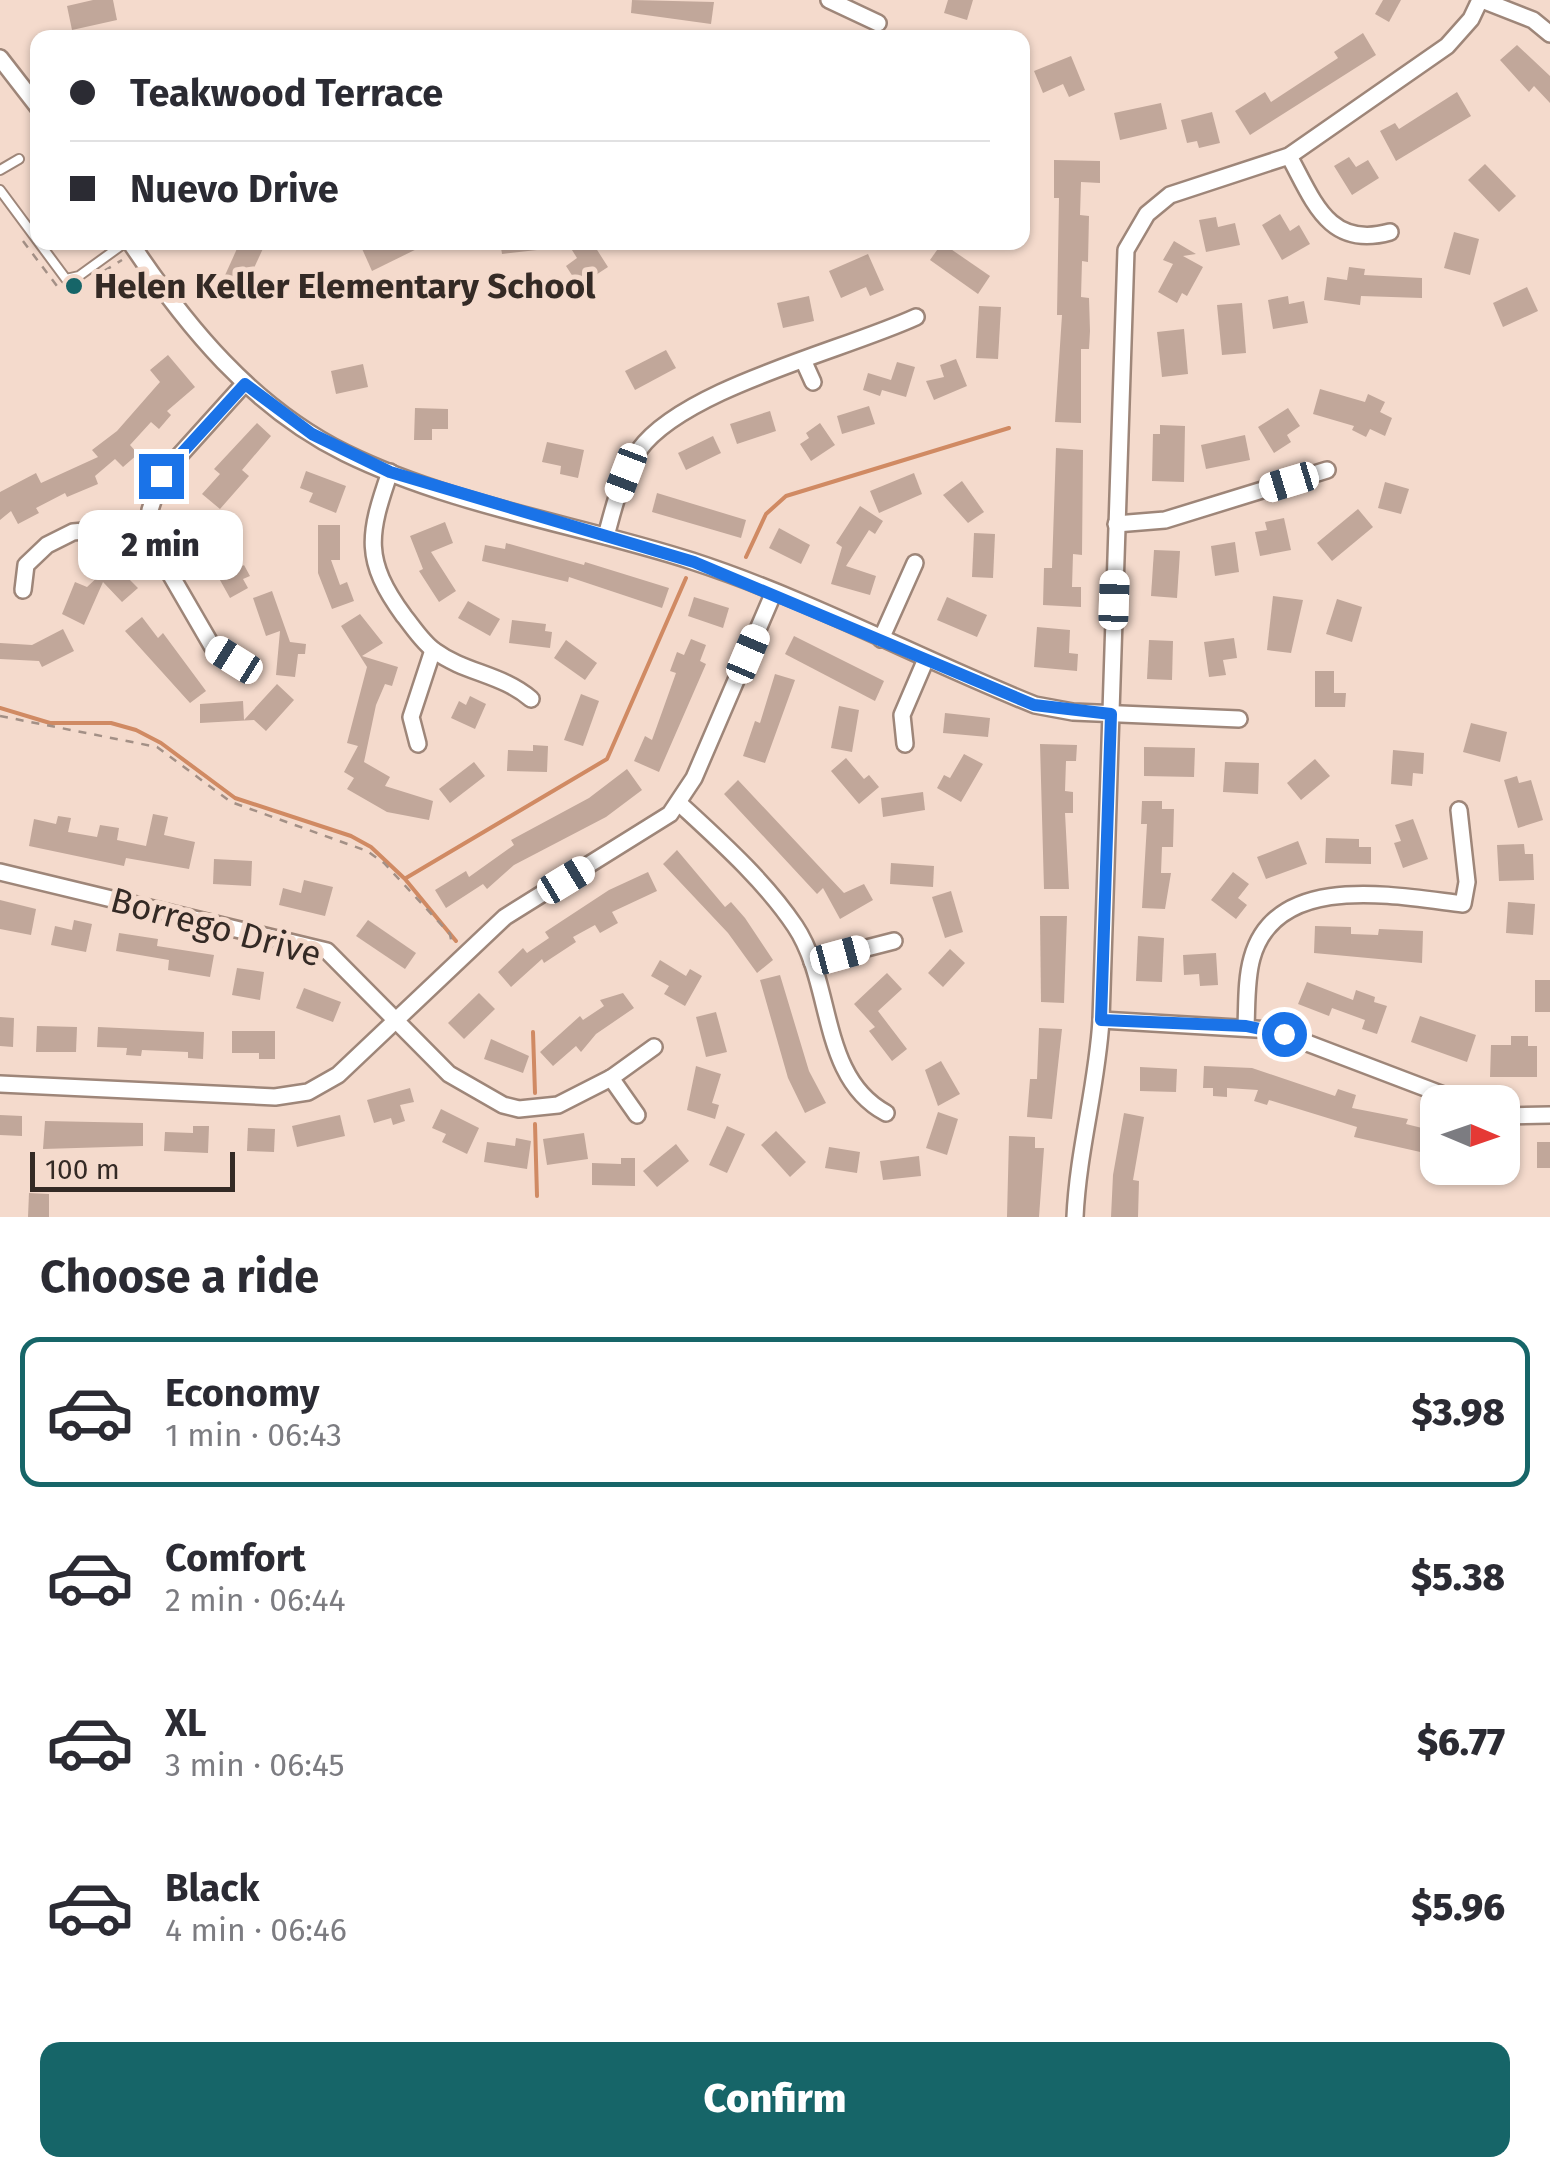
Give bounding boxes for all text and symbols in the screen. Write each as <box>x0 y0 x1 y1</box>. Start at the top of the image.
text: Teakwood Terrace <box>130 70 443 116</box>
text: Nuevo Drive <box>130 166 339 212</box>
place label: Helen Keller Elementary School <box>94 265 596 307</box>
marker: Helen Keller Elementary School <box>63 275 85 297</box>
car <box>601 440 651 506</box>
route end <box>139 454 184 499</box>
car <box>1256 459 1322 505</box>
callout: 2 min <box>79 511 244 581</box>
text: 2 min <box>121 526 200 564</box>
car <box>1098 569 1130 631</box>
car <box>722 621 774 687</box>
car <box>201 631 267 689</box>
car <box>533 852 599 908</box>
street label: Borrego Drive <box>106 879 326 975</box>
car <box>807 933 873 977</box>
route start <box>1262 1012 1307 1057</box>
north arrow <box>1420 1085 1520 1185</box>
map controls <box>1420 1085 1520 1185</box>
scale bar <box>30 1147 235 1192</box>
text: 100 m <box>45 1153 120 1186</box>
text: Choose a ride <box>40 1250 319 1304</box>
icon: car <box>45 1367 135 1457</box>
text: Economy <box>165 1370 320 1416</box>
text: $3.98 <box>1411 1389 1505 1435</box>
text: 1 min · 06:43 <box>165 1416 342 1454</box>
icon: car <box>45 1532 135 1622</box>
text: Comfort <box>165 1535 306 1581</box>
text: $5.38 <box>1411 1554 1505 1600</box>
text: 2 min · 06:44 <box>165 1581 346 1619</box>
icon: car <box>45 1697 135 1787</box>
text: XL <box>165 1700 207 1746</box>
text: $6.77 <box>1417 1719 1505 1765</box>
text: 3 min · 06:45 <box>165 1746 344 1784</box>
icon: car <box>45 1862 135 1952</box>
text: Black <box>165 1865 260 1911</box>
text: $5.96 <box>1411 1884 1505 1930</box>
text: 4 min · 06:46 <box>165 1911 347 1949</box>
button: Confirm <box>40 2042 1510 2157</box>

